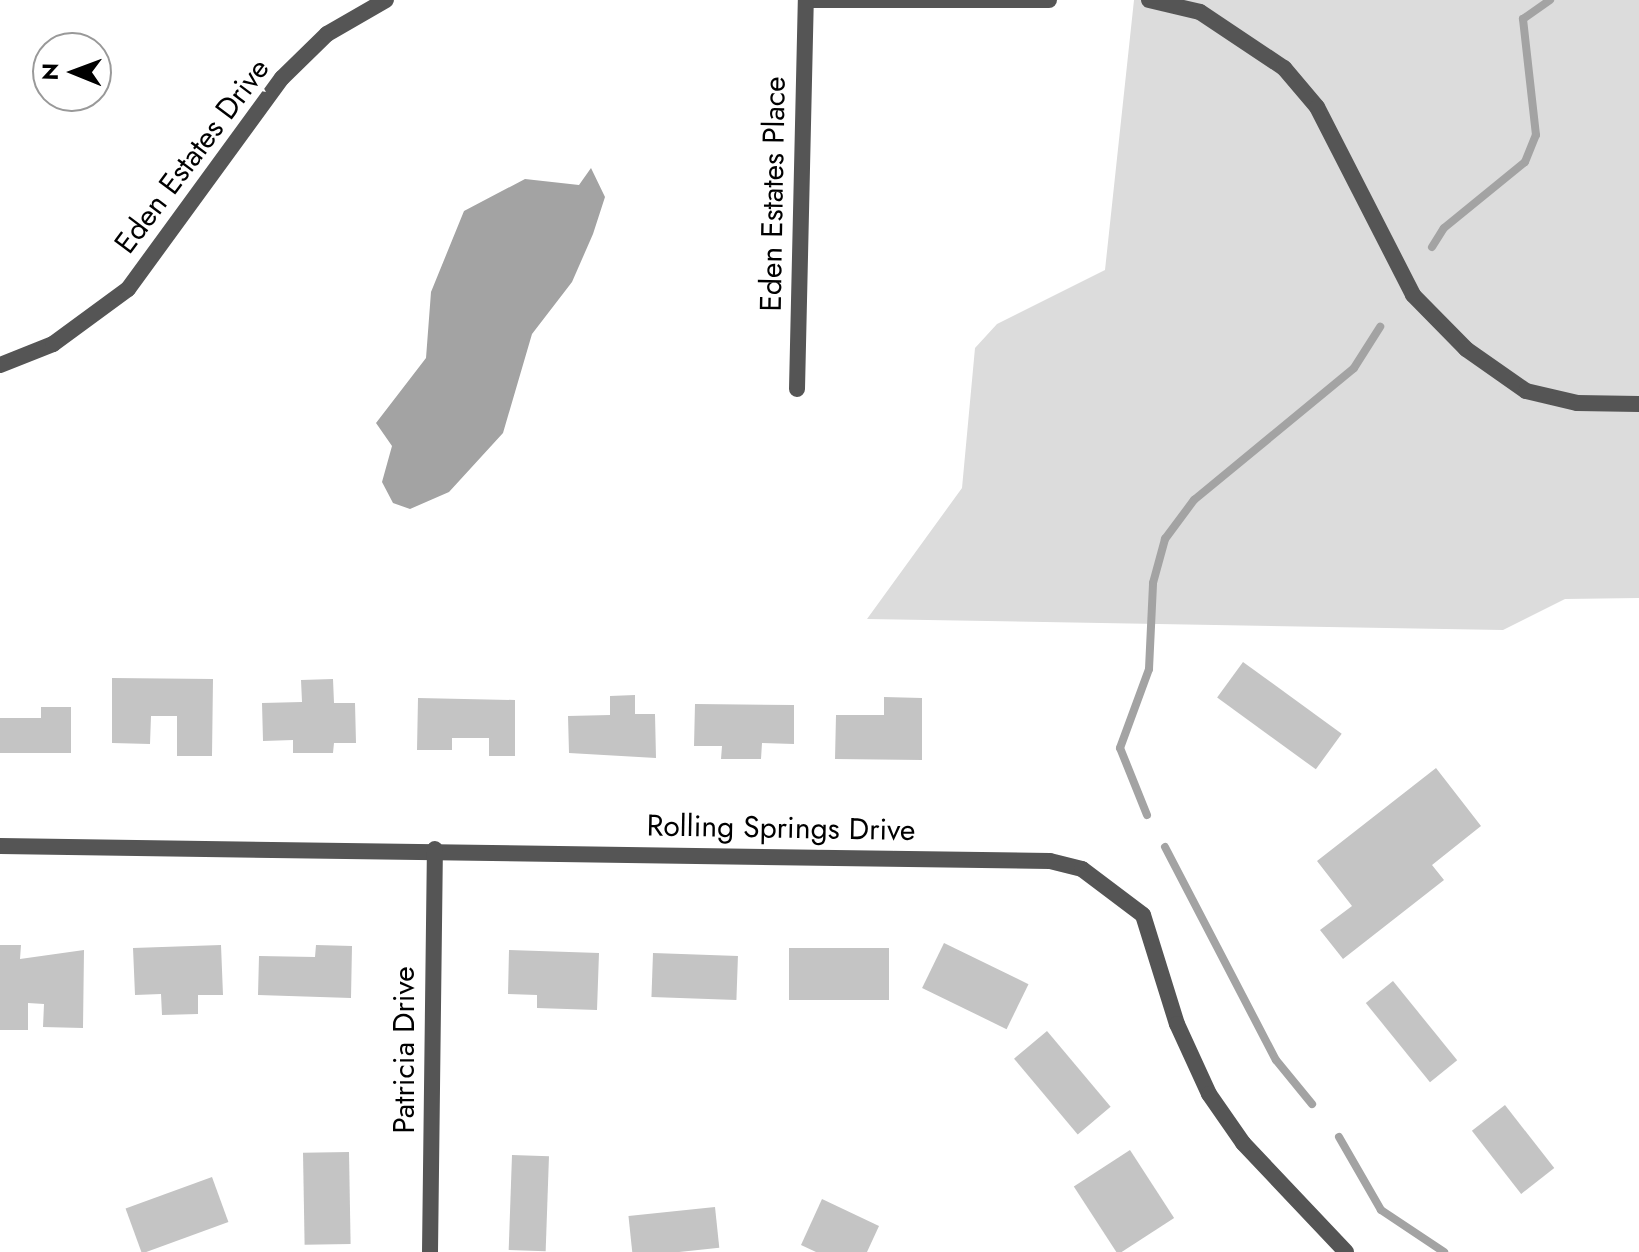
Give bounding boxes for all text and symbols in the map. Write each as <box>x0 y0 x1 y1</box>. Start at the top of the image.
north arrow <box>32 32 112 112</box>
street label: Eden Estates Drive <box>107 52 277 260</box>
text: N <box>34 63 66 81</box>
street label: Eden Estates Place <box>753 76 793 312</box>
street label: Rolling Springs Drive <box>646 808 916 848</box>
street label: Patricia Drive <box>386 966 422 1134</box>

